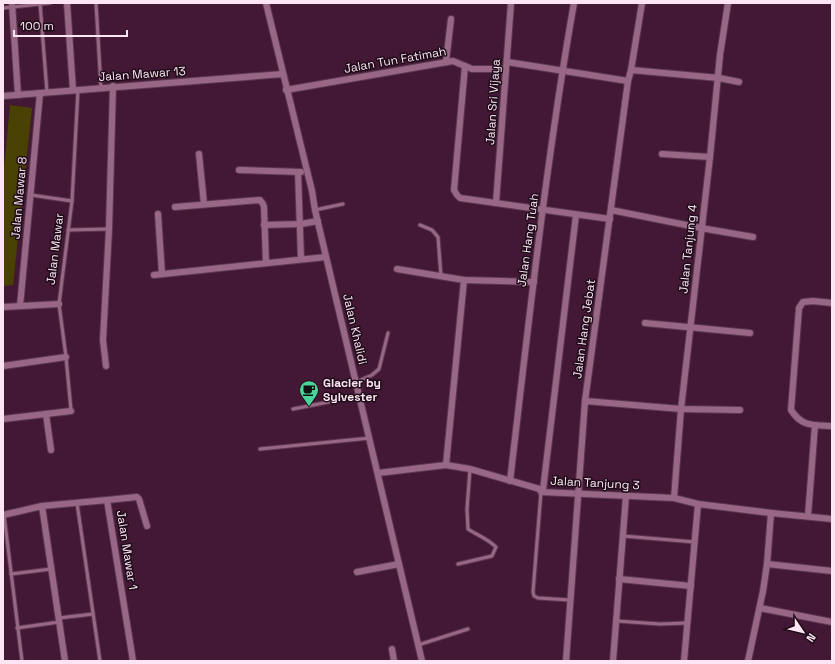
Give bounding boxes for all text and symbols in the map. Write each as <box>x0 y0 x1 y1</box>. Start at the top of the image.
scale bar <box>14 12 127 38</box>
text: 100 m <box>20 18 54 34</box>
street label: Jalan Tun Fatimah <box>343 43 447 77</box>
street label: Jalan Sri Vijaya <box>482 58 504 145</box>
street label: Jalan Mawar 13 <box>98 63 186 85</box>
street label: Jalan Mawar 8 <box>7 156 31 240</box>
street label: Jalan Hang Tuah <box>514 192 542 288</box>
street label: Jalan Tanjung 4 <box>675 203 701 295</box>
street label: Jalan Mawar <box>43 212 67 286</box>
street label: Jalan Hang Jebat <box>569 278 599 380</box>
street label: Jalan Khalidi <box>339 292 371 366</box>
place label: Glacier by Sylvester <box>323 375 381 405</box>
cafe icon: Glacier by Sylvester <box>298 379 320 407</box>
street label: Jalan Tanjung 3 <box>550 473 640 493</box>
street label: Jalan Mawar 1 <box>113 509 141 591</box>
north arrow <box>783 612 823 652</box>
text: N <box>803 631 819 645</box>

